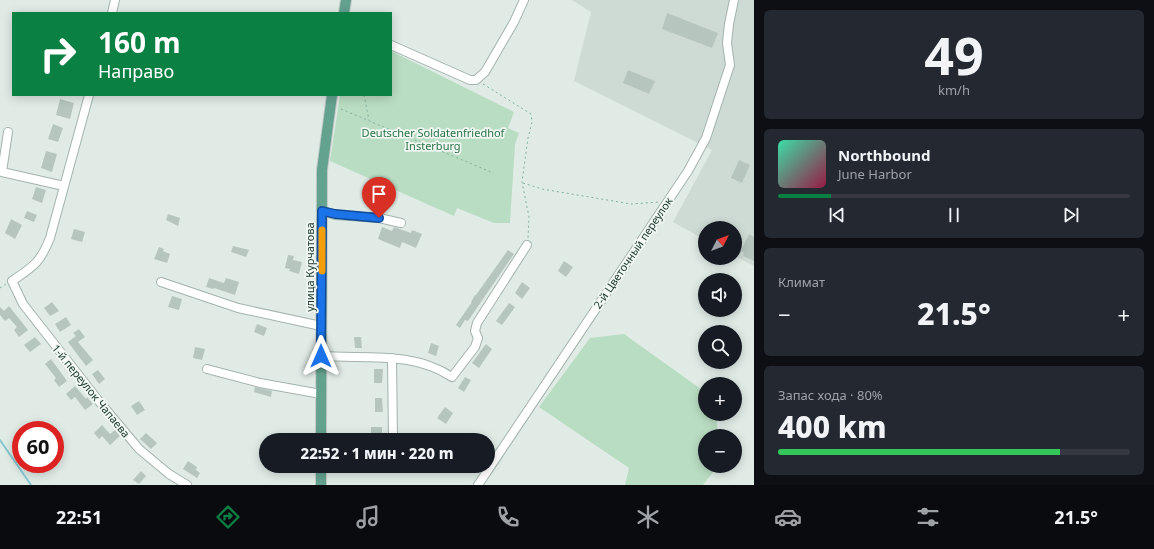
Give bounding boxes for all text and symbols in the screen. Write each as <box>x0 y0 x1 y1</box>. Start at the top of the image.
text: 49 <box>924 19 984 90</box>
text: 160 m <box>98 23 181 61</box>
icon: right <box>32 28 84 80</box>
text: Направо <box>98 59 174 83</box>
text: km/h <box>938 81 970 99</box>
park label: Deutscher Soldatenfriedhof Insterburg <box>362 125 506 153</box>
text: Northbound <box>838 145 930 165</box>
text: June Harbor <box>838 165 912 183</box>
pin <box>362 177 396 218</box>
icon: arrive <box>368 183 390 205</box>
street label: 2-й Цветочный переулок <box>590 194 676 311</box>
icon: previous <box>826 204 848 226</box>
icon: pause <box>943 204 965 226</box>
icon: next <box>1060 204 1082 226</box>
north arrow <box>698 221 742 265</box>
map controls <box>698 221 742 473</box>
street label: улица Курчатова <box>302 222 317 312</box>
button: sound <box>698 273 742 317</box>
text: Климат <box>778 273 825 291</box>
text: 21.5° <box>917 293 991 334</box>
text: − <box>778 299 791 329</box>
text: + <box>1117 299 1130 329</box>
button: search <box>698 325 742 369</box>
position arrow <box>300 335 342 377</box>
street label: 1-й переулок Чапаева <box>49 341 134 441</box>
button: + <box>698 377 742 421</box>
text: Запас хода · 80% <box>778 386 883 404</box>
text: 400 km <box>778 406 887 447</box>
speed limit sign: 60 <box>12 421 64 473</box>
button: − <box>698 429 742 473</box>
text: 22:52 · 1 мин · 220 m <box>300 443 454 463</box>
icon: directions <box>214 503 242 531</box>
icon: music <box>354 503 382 531</box>
icon: phone <box>494 503 522 531</box>
icon: climate <box>634 503 662 531</box>
icon: car <box>774 503 802 531</box>
icon: filters <box>914 503 942 531</box>
text: 22:51 <box>56 505 102 529</box>
text: 21.5° <box>1054 505 1098 529</box>

